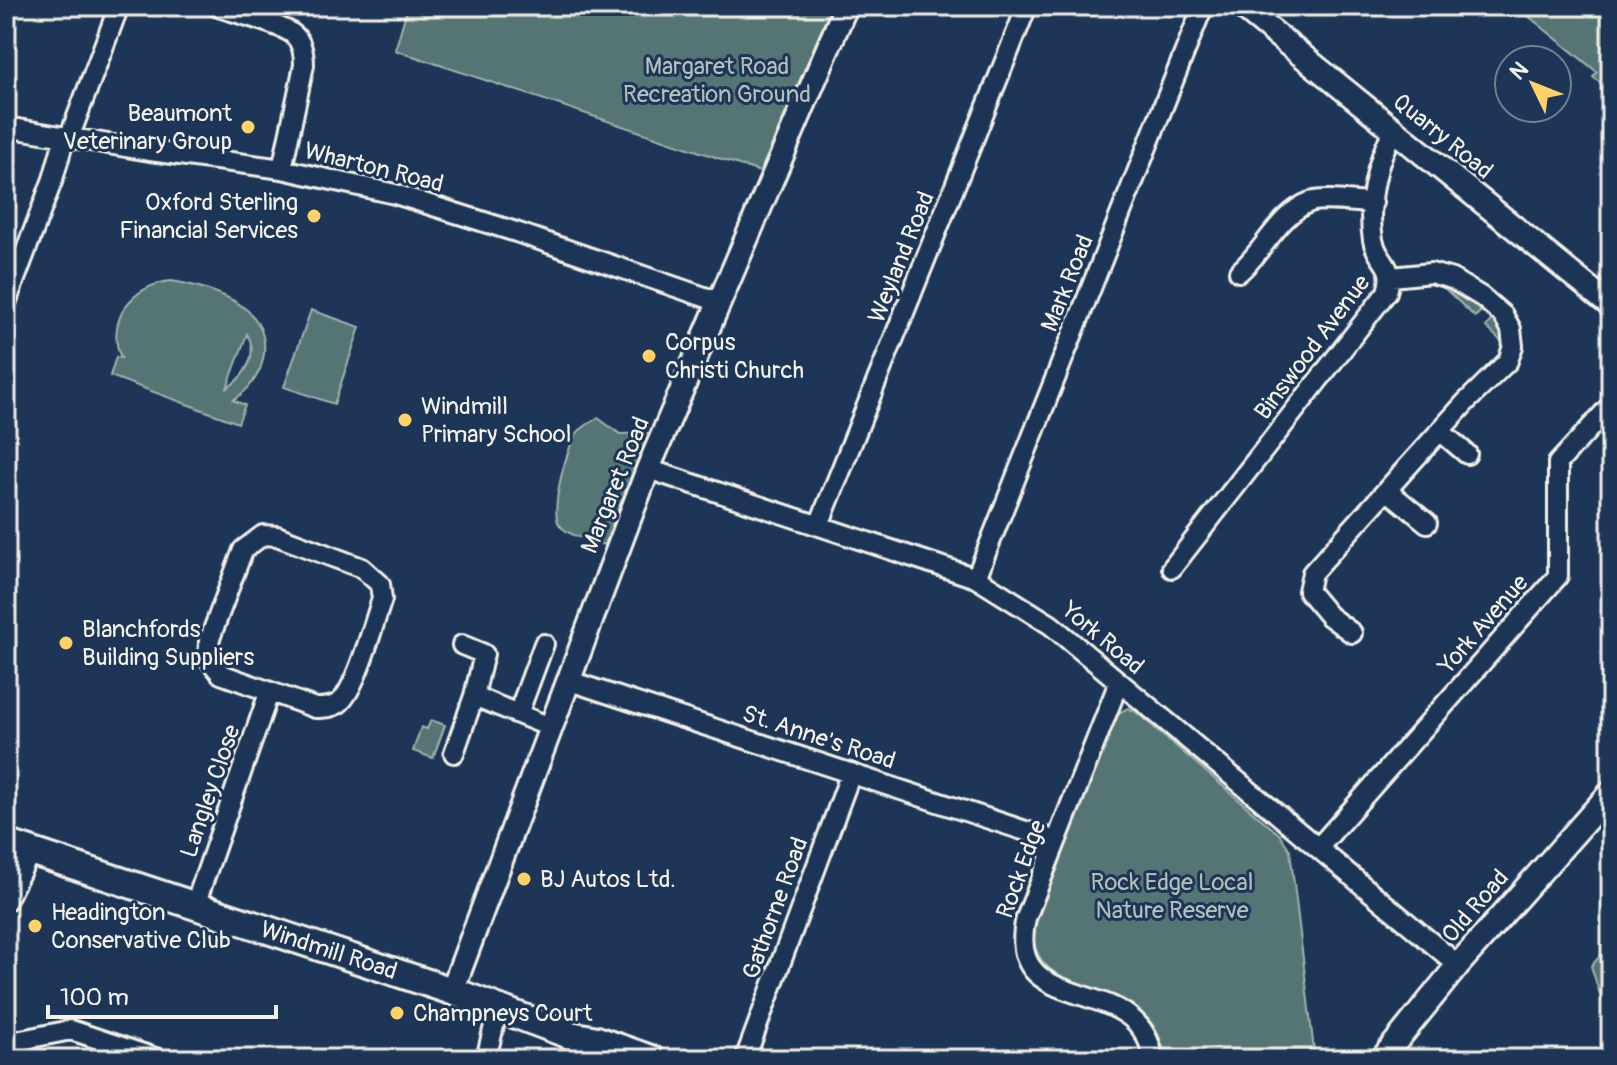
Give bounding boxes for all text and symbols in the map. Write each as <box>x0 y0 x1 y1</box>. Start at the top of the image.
north arrow <box>1493 44 1573 124</box>
park label: Margaret Road Recreation Ground <box>623 52 811 109</box>
text: N <box>1504 56 1535 86</box>
street label: Quarry Road <box>1387 87 1499 185</box>
place label: Beaumont Veterinary Group <box>63 99 232 156</box>
marker: Beaumont Veterinary Group <box>239 118 257 136</box>
street label: Wharton Road <box>301 136 446 199</box>
street label: Weyland Road <box>862 187 941 327</box>
place label: Oxford Sterling Financial Services <box>119 188 298 245</box>
marker: Oxford Sterling Financial Services <box>305 207 323 225</box>
street label: Mark Road <box>1035 230 1100 336</box>
street label: Binswood Avenue <box>1248 269 1376 426</box>
place label: Corpus Christi Church <box>665 328 804 385</box>
marker: Corpus Christi Church <box>640 347 658 365</box>
place label: Windmill Primary School <box>421 392 571 449</box>
marker: Windmill Primary School <box>396 411 414 429</box>
street label: Margaret Road <box>575 413 656 558</box>
street label: York Avenue <box>1432 569 1535 681</box>
street label: York Road <box>1055 595 1150 681</box>
place label: Blanchfords Building Suppliers <box>82 615 254 672</box>
marker: Blanchfords Building Suppliers <box>57 634 75 652</box>
street label: St. Anne's Road <box>739 699 899 776</box>
street label: Langley Close <box>174 721 247 861</box>
street label: Rock Edge <box>990 816 1053 922</box>
street label: Gathorne Road <box>736 833 815 983</box>
street label: Old Road <box>1436 864 1515 949</box>
place label: BJ Autos Ltd. <box>540 865 676 894</box>
park label: Rock Edge Local Nature Reserve <box>1091 868 1253 925</box>
marker: BJ Autos Ltd. <box>515 870 533 888</box>
place label: Headington Conservative Club <box>51 898 231 955</box>
street label: Windmill Road <box>257 915 401 986</box>
marker: Headington Conservative Club <box>26 917 44 935</box>
scale bar <box>48 969 276 1019</box>
text: 100 m <box>60 983 129 1012</box>
place label: Champneys Court <box>413 999 593 1028</box>
marker: Champneys Court <box>388 1004 406 1022</box>

